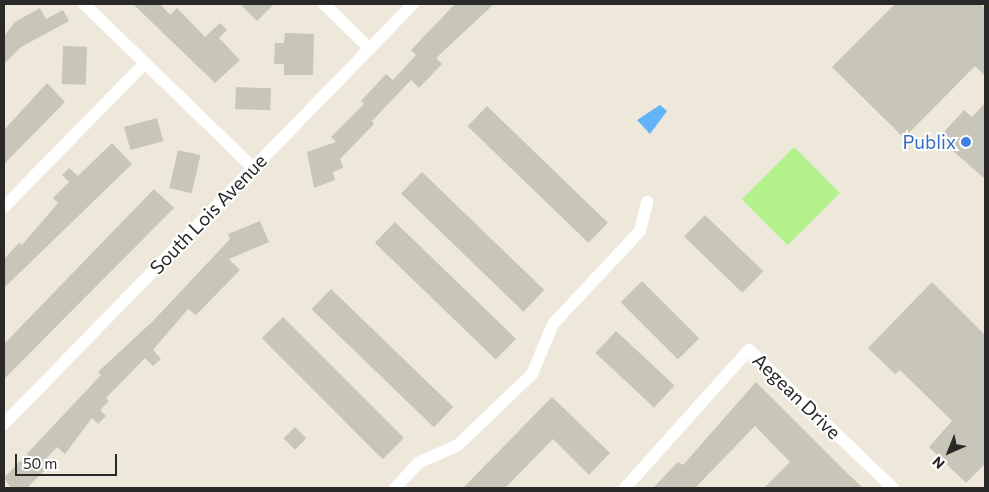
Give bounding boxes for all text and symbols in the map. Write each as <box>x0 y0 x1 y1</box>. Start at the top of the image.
place label: Publix <box>902 131 956 153</box>
marker: Publix <box>960 136 972 148</box>
street label: South Lois Avenue <box>145 149 271 279</box>
street label: Aegean Drive <box>748 348 846 444</box>
north arrow <box>924 427 974 477</box>
scale bar <box>18 444 120 476</box>
text: N <box>929 453 948 473</box>
text: 50 m <box>23 454 57 472</box>

